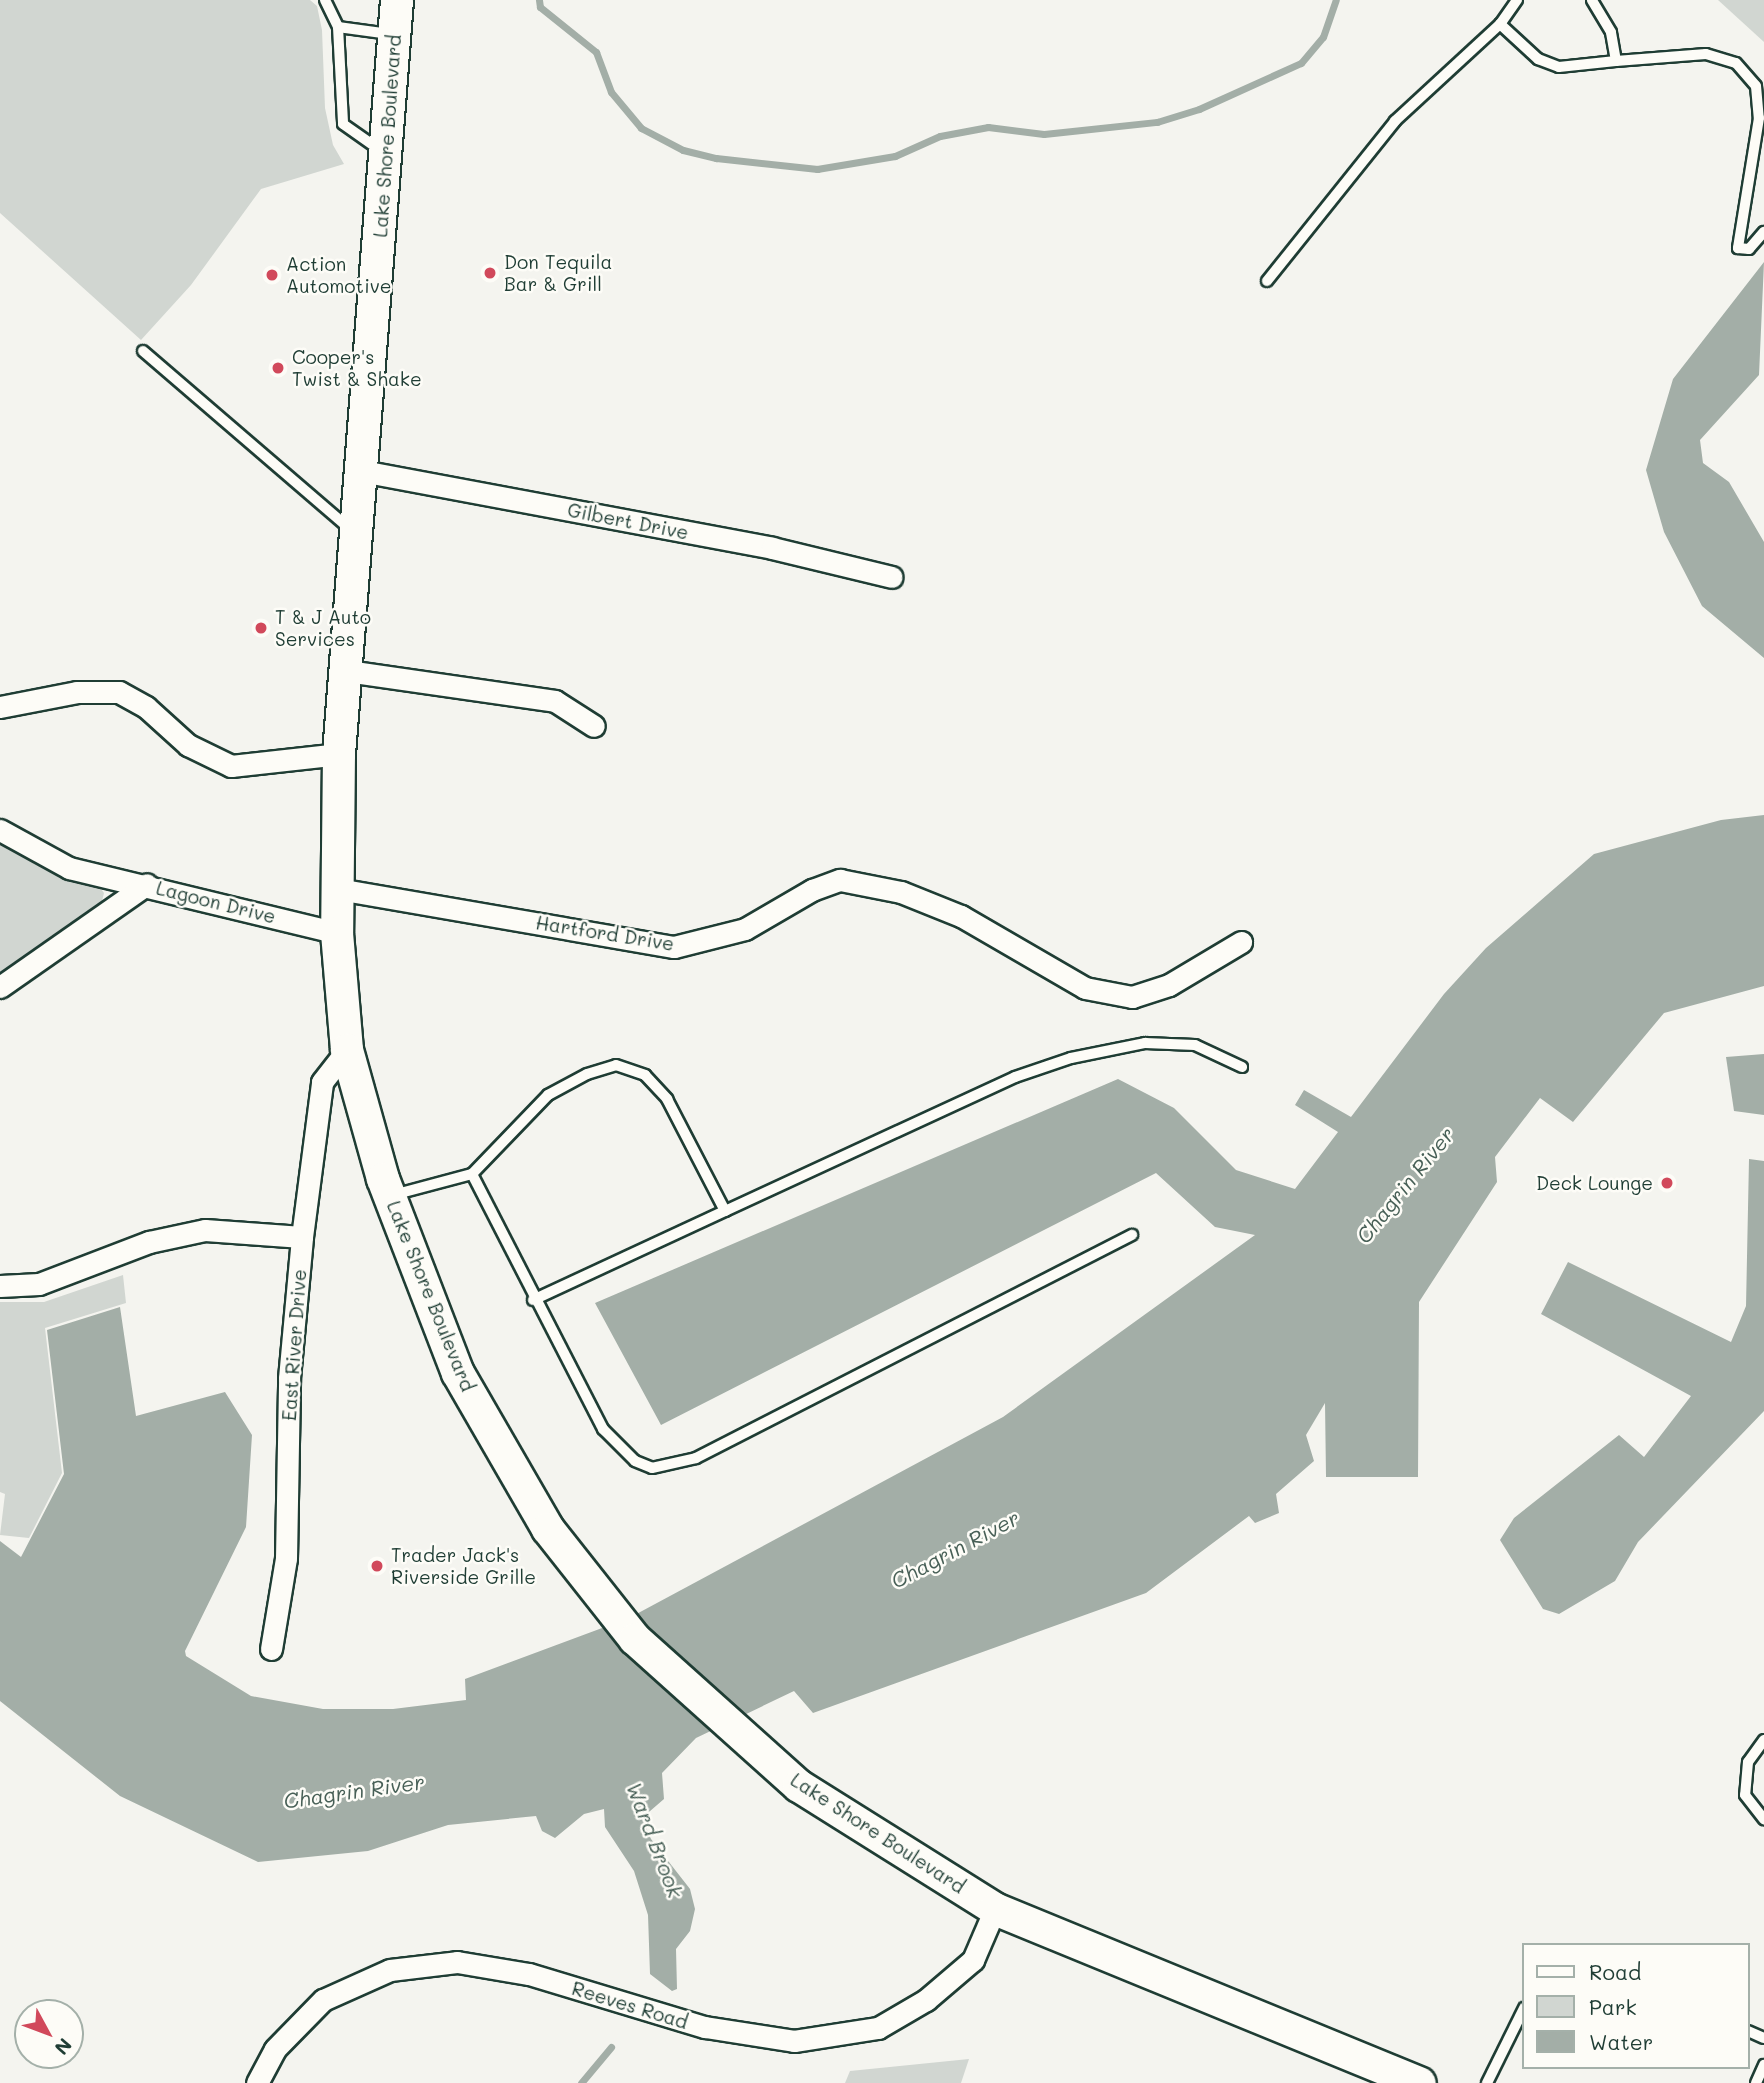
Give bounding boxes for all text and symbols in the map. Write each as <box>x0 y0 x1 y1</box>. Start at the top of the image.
street label: Lake Shore Boulevard <box>369 34 405 238</box>
place label: Don Tequila Bar & Grill <box>504 251 612 295</box>
place label: Action Automotive <box>286 253 392 297</box>
marker: Don Tequila Bar & Grill <box>482 265 498 281</box>
marker: Action Automotive <box>264 267 280 283</box>
place label: Cooper's Twist & Shake <box>292 346 422 390</box>
marker: Cooper's Twist & Shake <box>270 360 286 376</box>
street label: Gilbert Drive <box>566 498 690 544</box>
place label: T & J Auto Services <box>275 606 371 650</box>
marker: T & J Auto Services <box>253 620 269 636</box>
street label: Lagoon Drive <box>154 876 278 928</box>
street label: Hartford Drive <box>534 911 676 955</box>
water label: Chagrin River <box>1351 1122 1459 1248</box>
place label: Deck Lounge <box>1536 1172 1653 1194</box>
marker: Deck Lounge <box>1659 1175 1675 1191</box>
street label: Lake Shore Boulevard <box>382 1197 480 1395</box>
street label: East River Drive <box>277 1268 311 1422</box>
water label: Chagrin River <box>886 1505 1024 1593</box>
place label: Trader Jack's Riverside Grille <box>391 1544 536 1588</box>
marker: Trader Jack's Riverside Grille <box>369 1558 385 1574</box>
street label: Lake Shore Boulevard <box>787 1768 969 1898</box>
water label: Chagrin River <box>282 1769 426 1813</box>
water label: Ward Brook <box>621 1779 689 1901</box>
legend <box>1522 1943 1750 2069</box>
text: Road <box>1589 1958 1641 1985</box>
street label: Reeves Road <box>569 1977 691 2033</box>
text: Park <box>1589 1993 1637 2020</box>
north arrow <box>14 1999 84 2069</box>
text: Water <box>1589 2028 1653 2055</box>
text: N <box>50 2033 78 2060</box>

